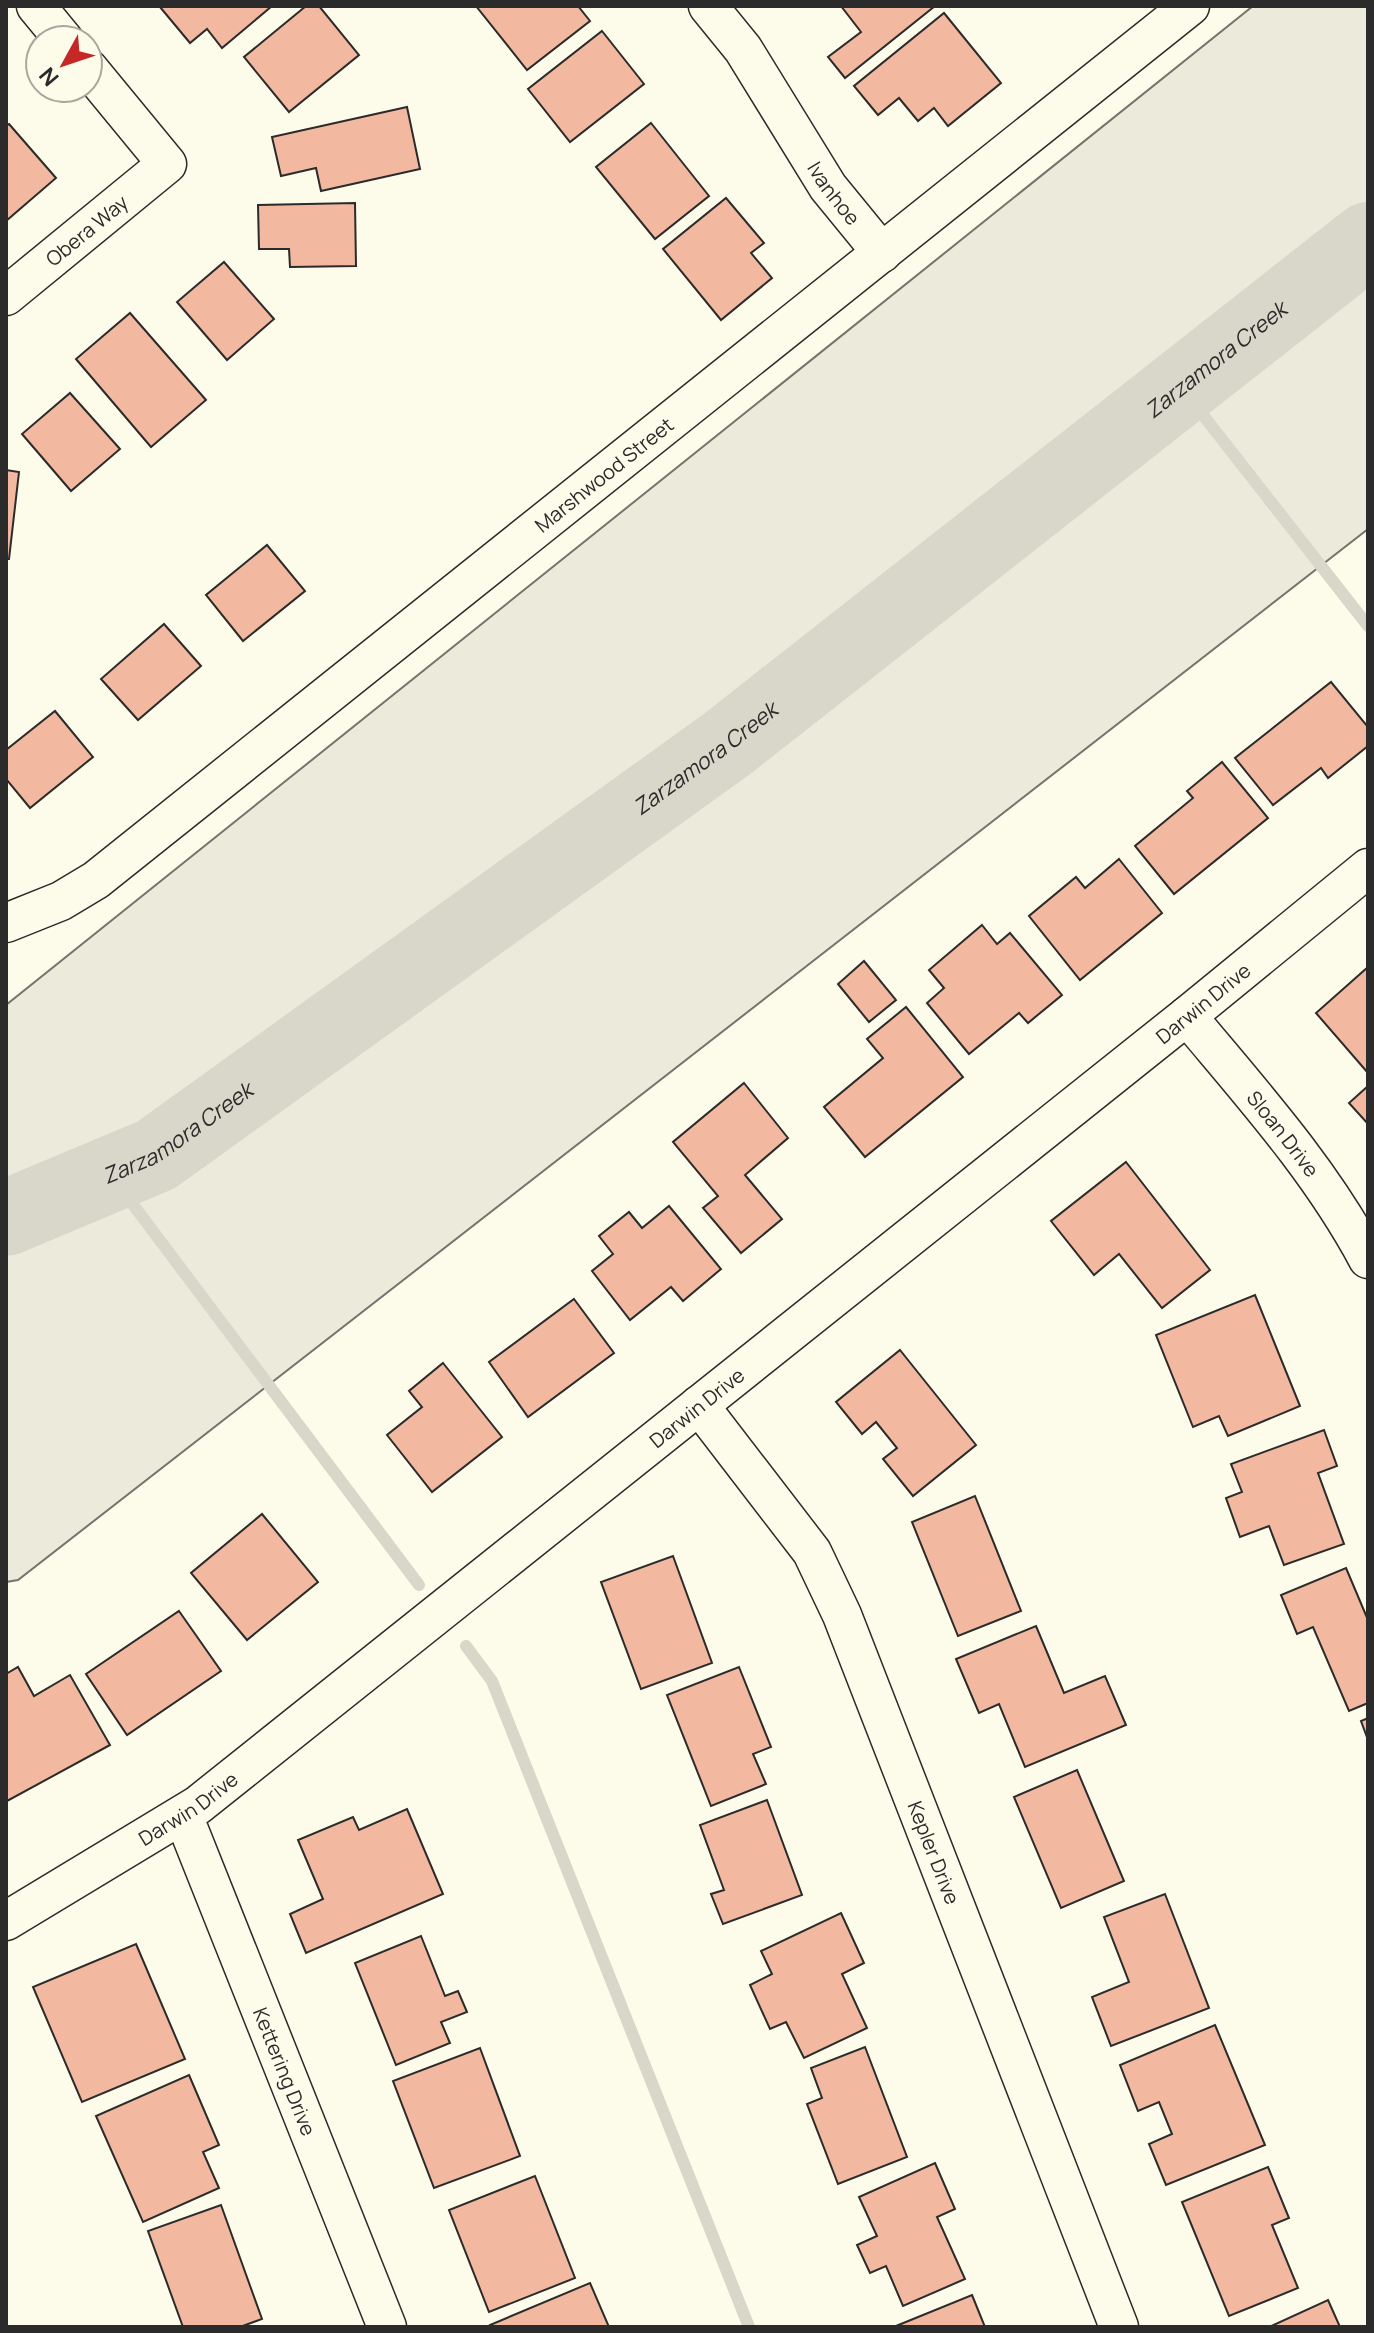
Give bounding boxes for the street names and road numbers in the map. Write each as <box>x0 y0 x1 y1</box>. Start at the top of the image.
street label: Ivanhoe <box>802 156 867 230</box>
street label: Obera Way <box>40 188 134 272</box>
street label: Marshwood Street <box>529 411 679 538</box>
street label: Darwin Drive <box>1150 956 1256 1049</box>
street label: Sloan Drive <box>1241 1085 1326 1182</box>
street label: Darwin Drive <box>643 1361 750 1454</box>
street label: Darwin Drive <box>133 1765 243 1851</box>
street label: Kepler Drive <box>902 1797 967 1908</box>
street label: Kettering Drive <box>247 2003 323 2139</box>

